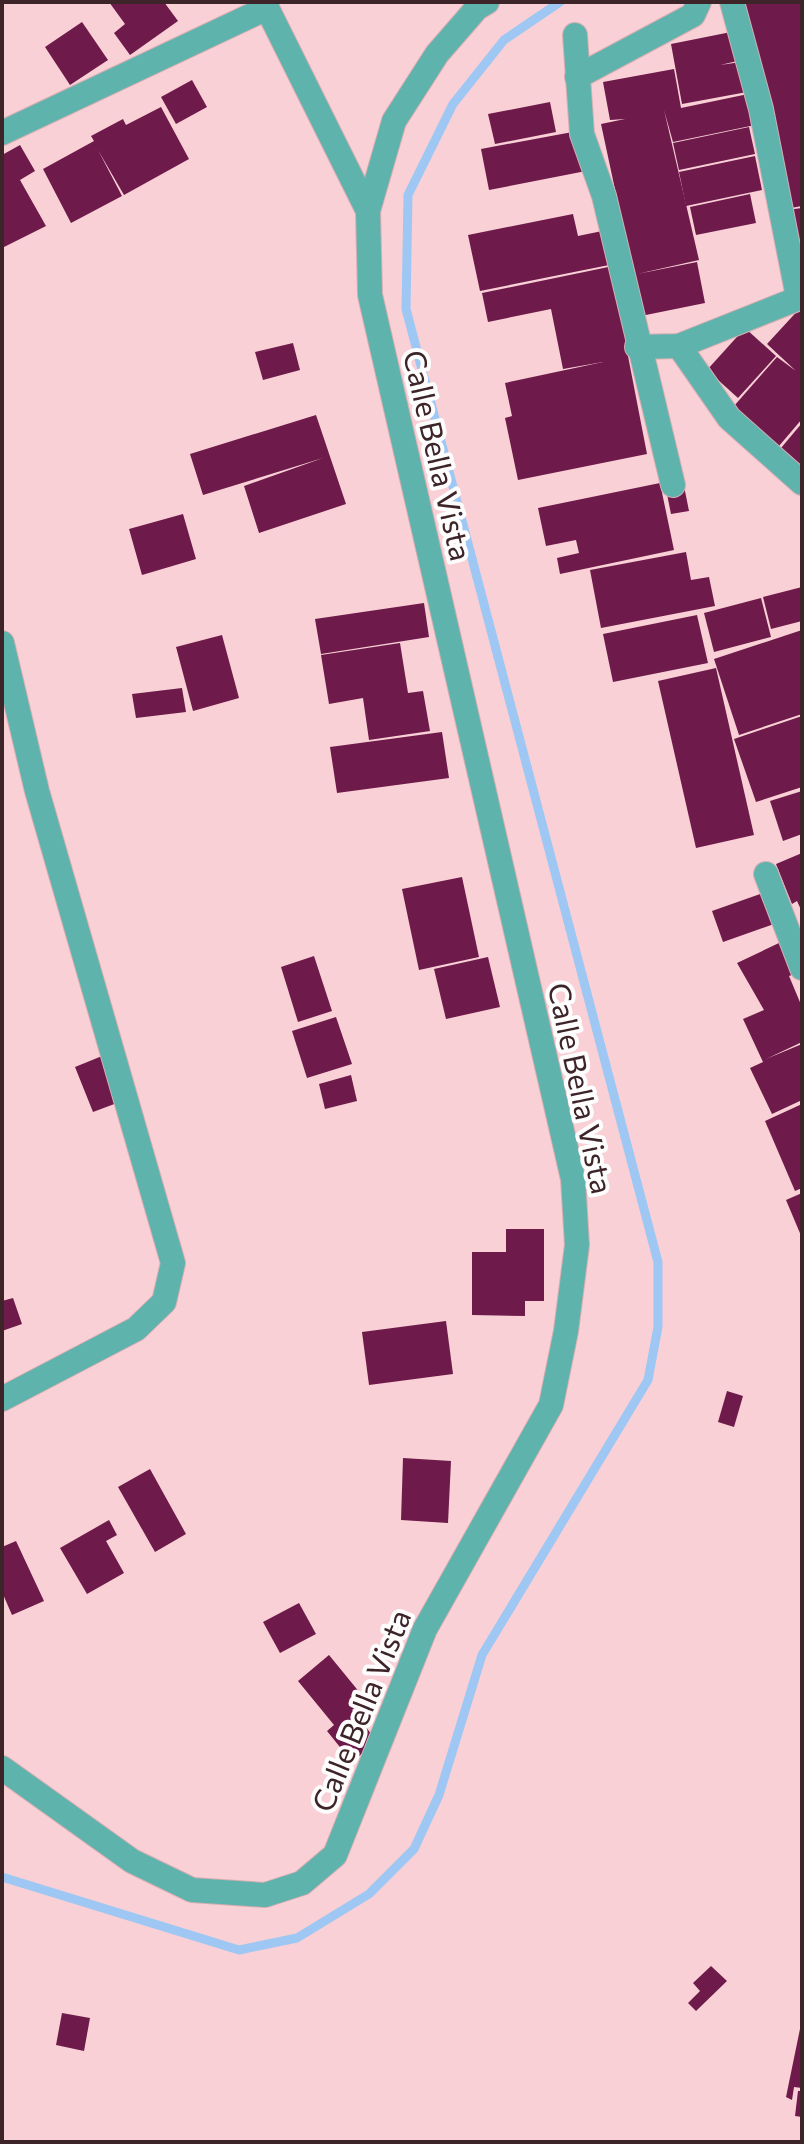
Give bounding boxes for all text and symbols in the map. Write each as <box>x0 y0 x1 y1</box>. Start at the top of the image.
street label: Calle Bella Vista <box>397 346 481 564</box>
street label: Calle Bella Vista <box>542 979 622 1197</box>
street label: Calle Bella Vista <box>303 1603 417 1817</box>

